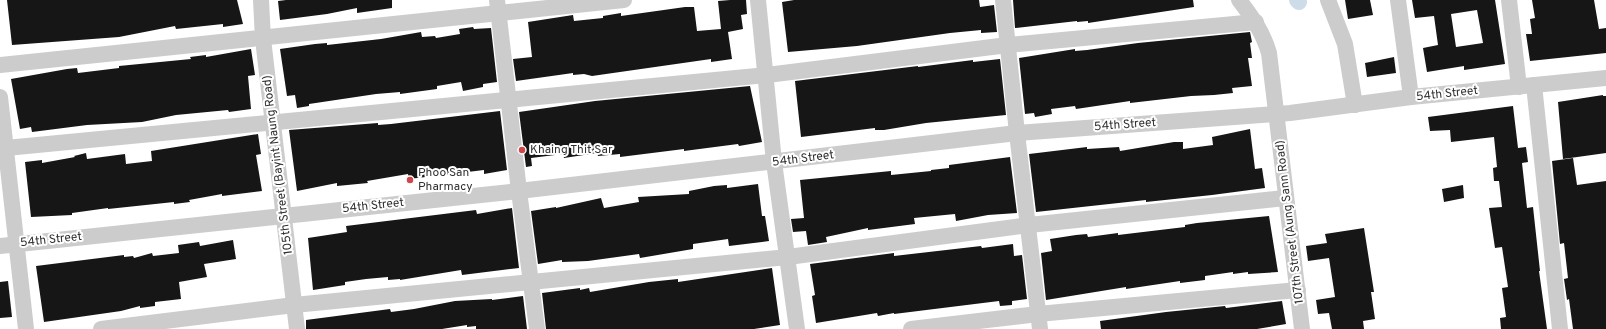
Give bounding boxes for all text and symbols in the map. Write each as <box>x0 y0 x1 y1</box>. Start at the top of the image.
street label: 105th Street (Bayint Naung Road) <box>259 74 297 256</box>
street label: 54th Street <box>1415 83 1479 105</box>
street label: 54th Street <box>1093 115 1157 135</box>
street label: 107th Street (Aung Sann Road) <box>1272 139 1308 305</box>
place label: Khaing Thit Sar <box>530 142 613 158</box>
marker: Khaing Thit Sar <box>517 145 527 155</box>
street label: 54th Street <box>771 147 835 171</box>
place label: Phoo San Pharmacy <box>418 165 473 195</box>
marker: Phoo San Pharmacy <box>405 175 415 185</box>
street label: 54th Street <box>341 195 405 217</box>
street label: 54th Street <box>19 229 83 251</box>

